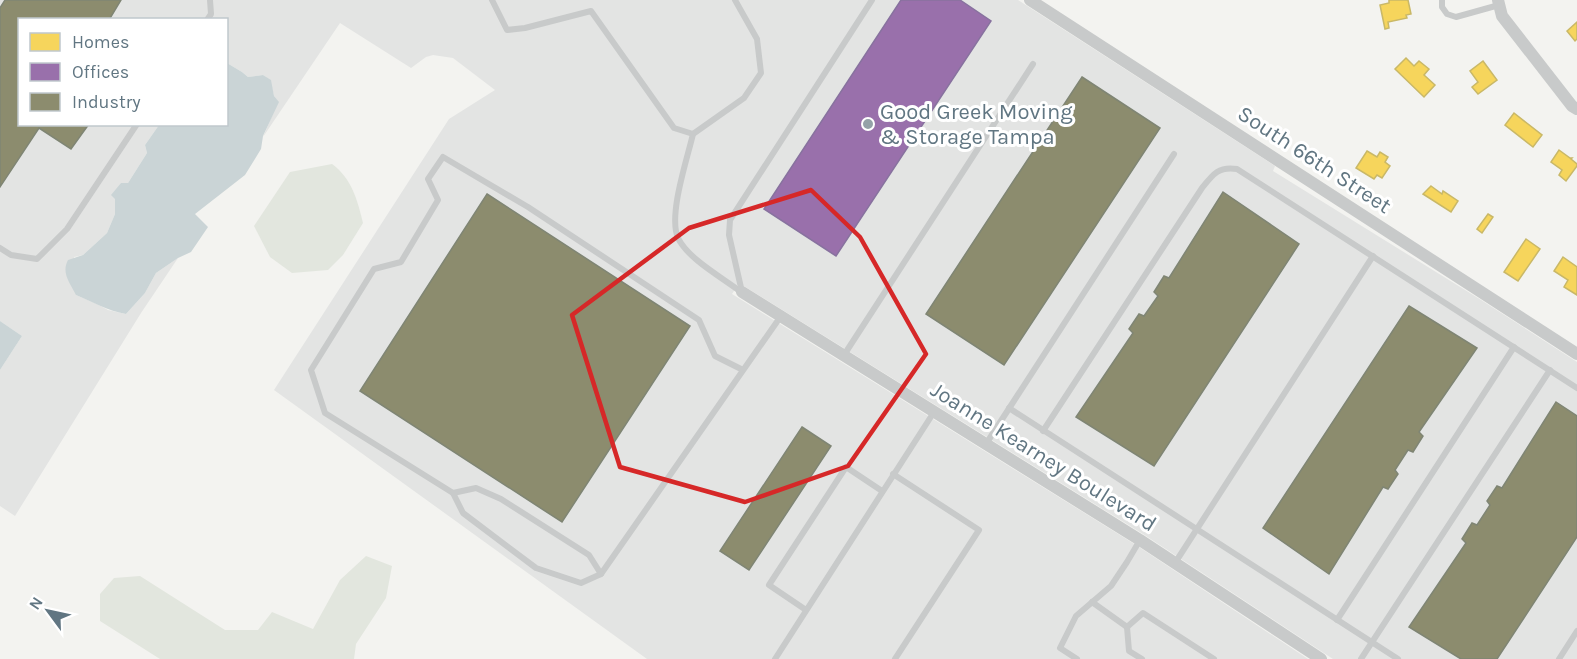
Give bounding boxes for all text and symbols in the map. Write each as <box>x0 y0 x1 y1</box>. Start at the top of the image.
legend <box>18 18 228 126</box>
text: Homes <box>72 31 129 53</box>
text: Offices <box>72 61 129 83</box>
text: Industry <box>72 91 141 113</box>
place label: Good Greek Moving & Storage Tampa <box>880 99 1073 150</box>
street label: South 66th Street <box>1233 101 1396 219</box>
marker: Good Greek Moving & Storage Tampa <box>861 117 875 131</box>
street label: Joanne Kearney Boulevard <box>926 377 1161 537</box>
north arrow <box>18 581 78 641</box>
text: N <box>25 593 47 613</box>

